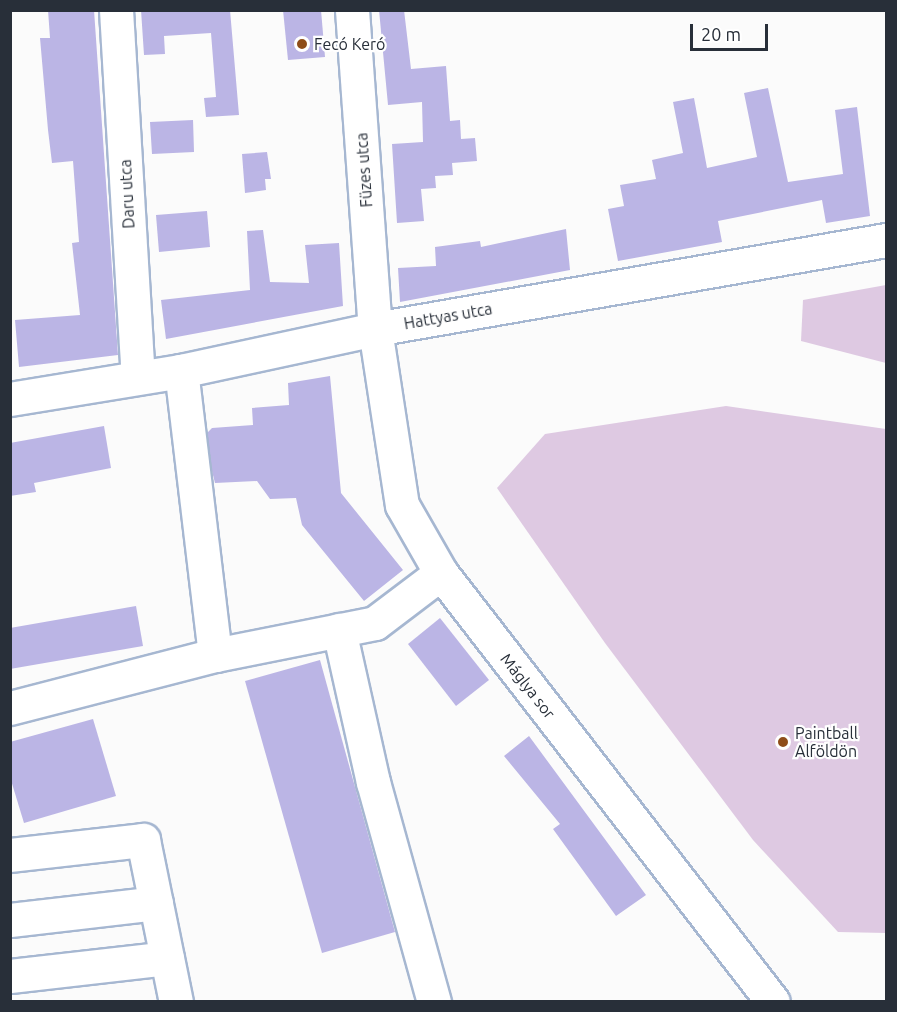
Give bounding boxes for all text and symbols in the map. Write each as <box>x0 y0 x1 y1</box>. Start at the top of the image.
scale bar <box>693 12 771 50</box>
text: 20 m <box>701 24 741 44</box>
place label: Fecó Keró <box>314 34 385 54</box>
marker: Fecó Keró <box>295 37 309 51</box>
street label: Füzes utca <box>352 132 376 208</box>
street label: Daru utca <box>116 159 138 229</box>
street label: Hattyas utca <box>402 299 494 333</box>
street label: Máglya sor <box>497 650 559 722</box>
place label: Paintball Alföldön <box>795 723 858 761</box>
marker: Paintball Alföldön <box>776 735 790 749</box>

